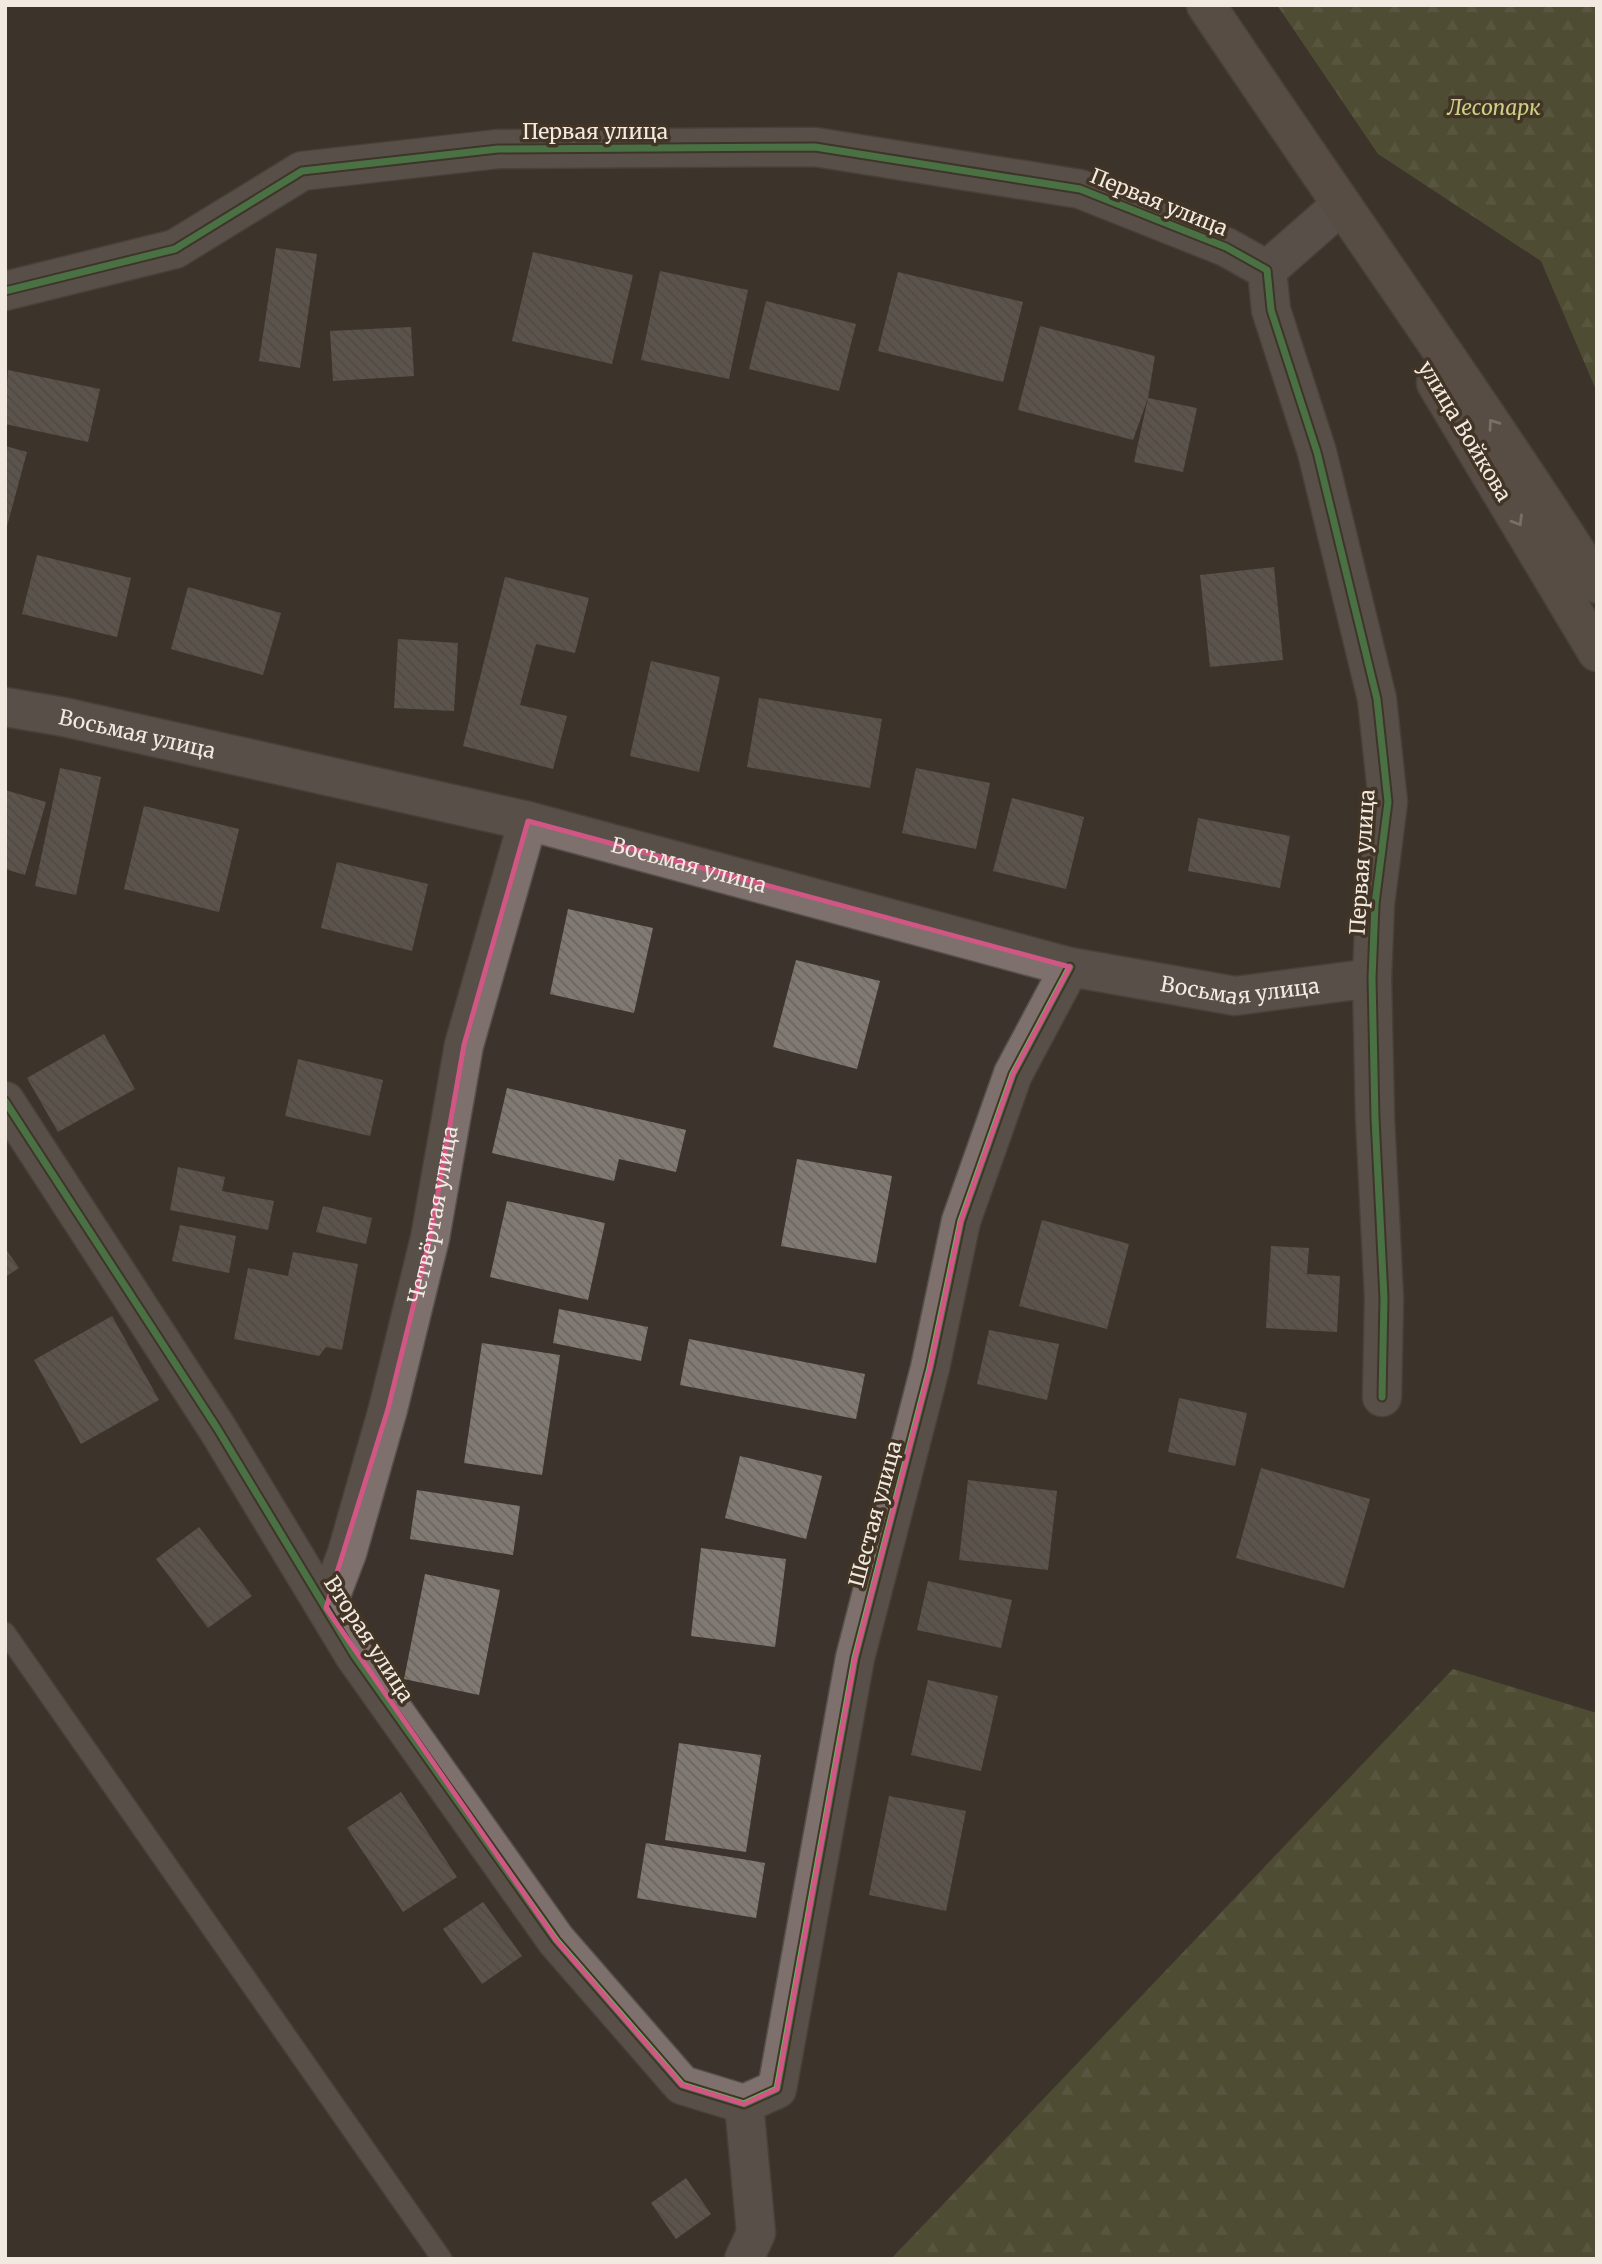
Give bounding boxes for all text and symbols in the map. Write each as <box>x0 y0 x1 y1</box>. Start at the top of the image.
park label: Лесопарк <box>1446 94 1541 121</box>
street label: Первая улица <box>522 118 668 145</box>
street label: Первая улица <box>1086 162 1232 242</box>
street label: улица Войкова <box>1412 356 1518 506</box>
one-way arrow <box>1489 419 1501 432</box>
one-way arrow <box>1510 514 1523 527</box>
street label: Восьмая улица <box>56 703 218 764</box>
street label: Первая улица <box>1343 788 1381 936</box>
street label: Восьмая улица <box>608 831 770 898</box>
street label: Восьмая улица <box>1159 970 1321 1010</box>
street label: Четвёртая улица <box>401 1124 463 1306</box>
street label: Шестая улица <box>842 1438 908 1590</box>
street label: Вторая улица <box>318 1571 420 1707</box>

